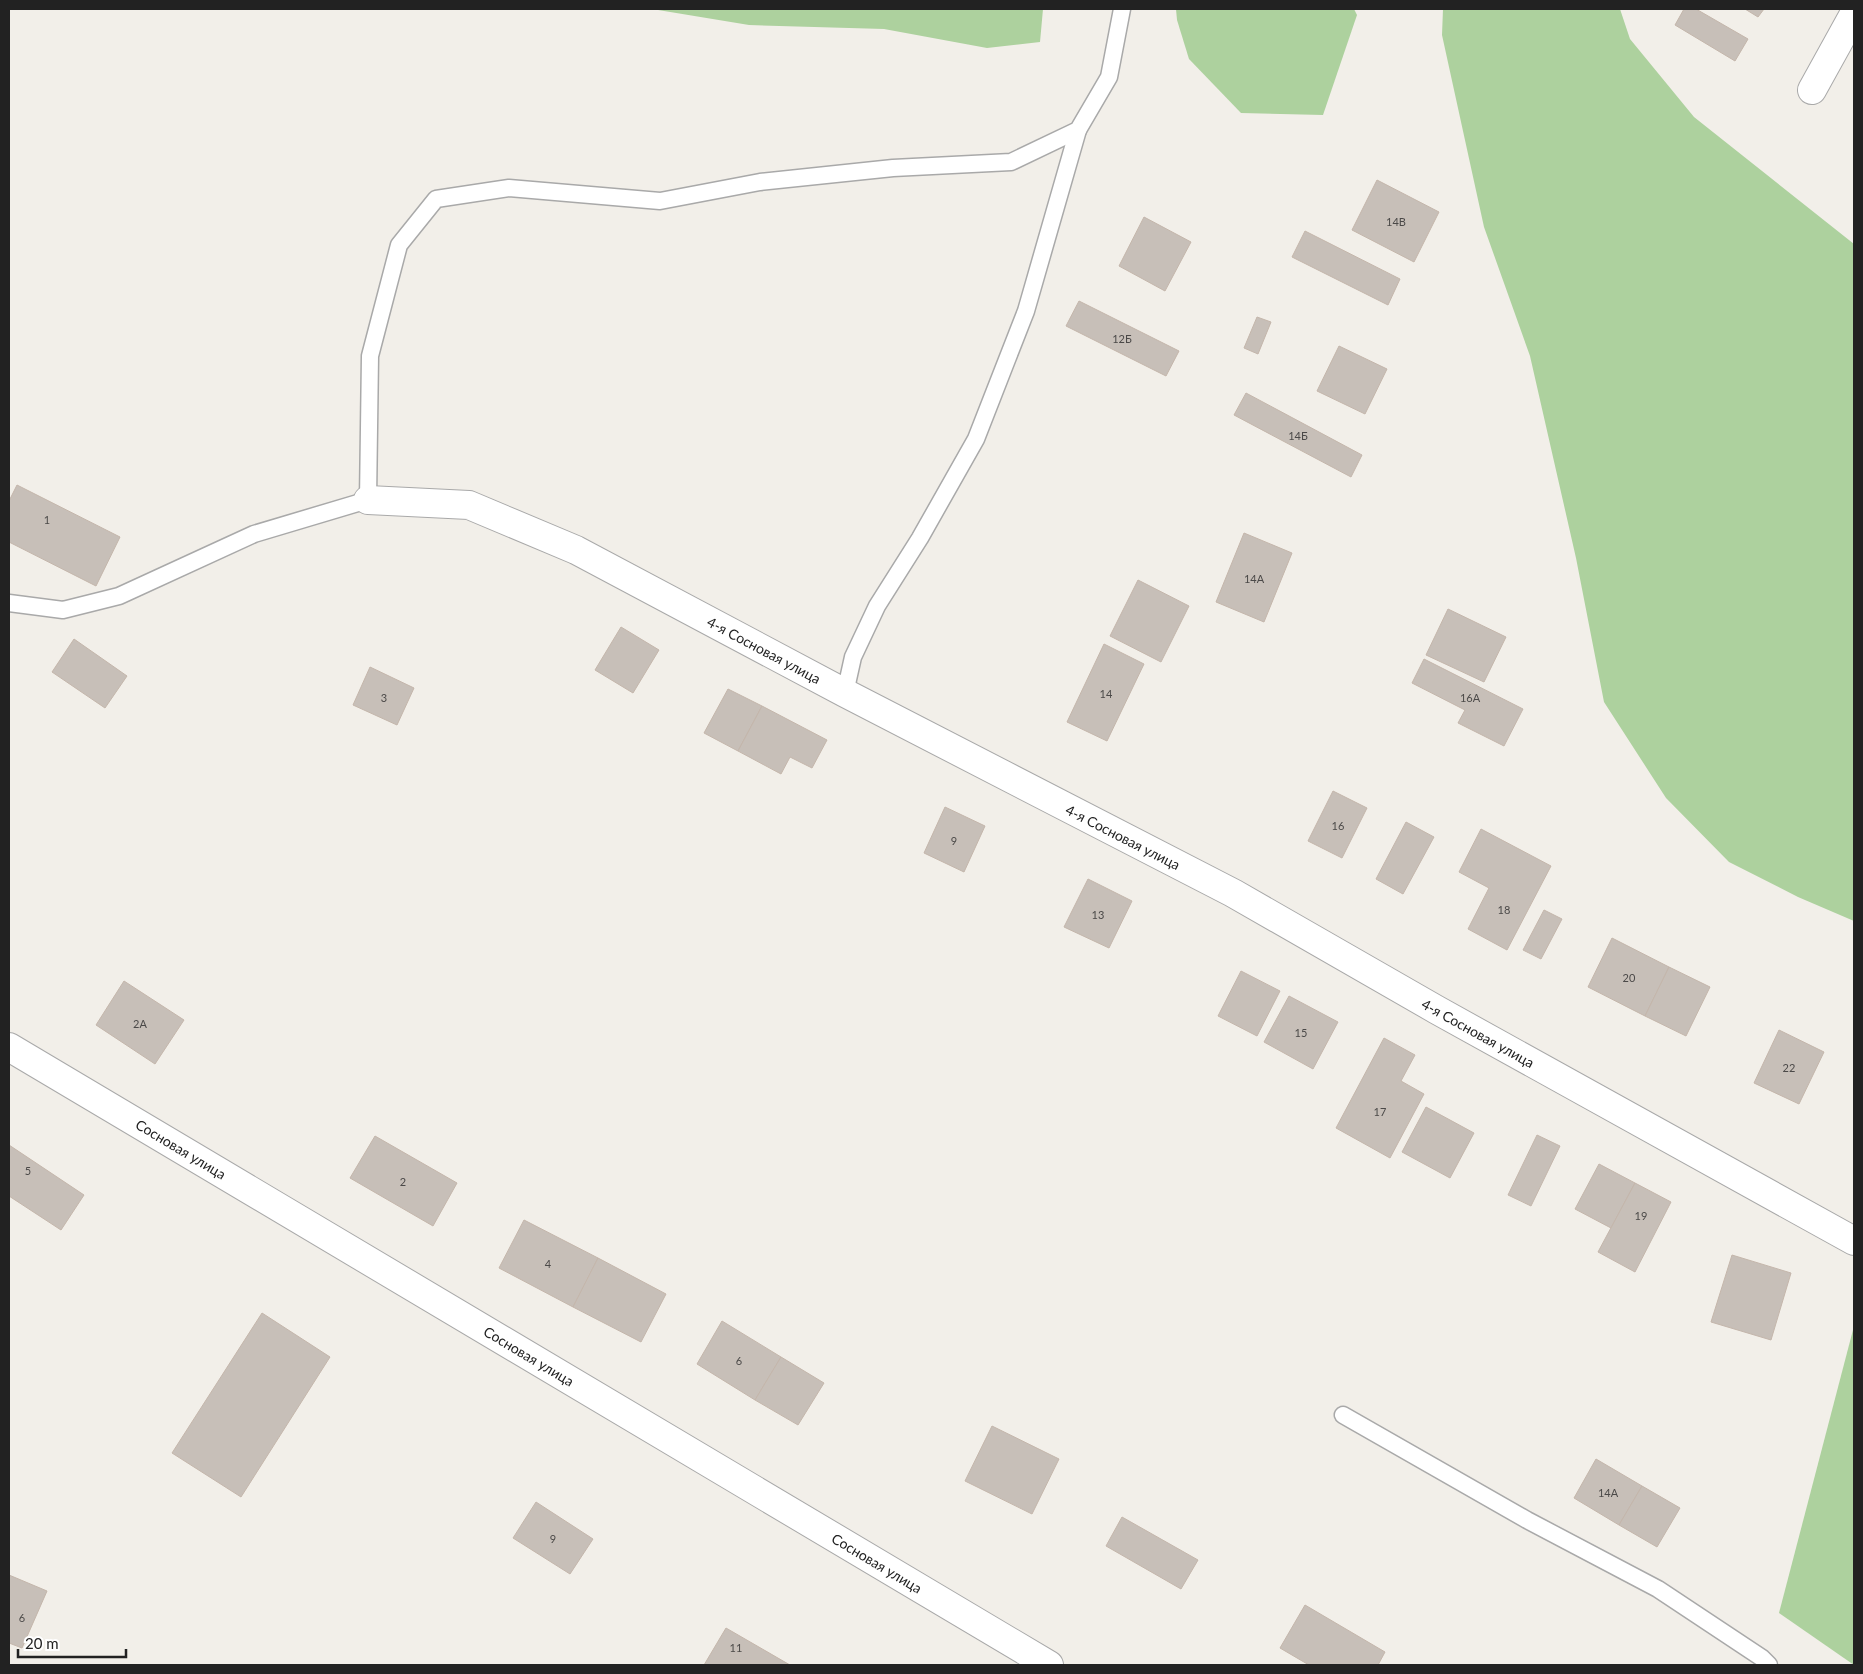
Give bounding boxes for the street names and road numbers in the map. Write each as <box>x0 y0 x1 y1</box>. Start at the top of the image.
street label: 4-я Сосновая улица <box>704 613 824 687</box>
street label: 4-я Сосновая улица <box>1063 801 1183 873</box>
street label: 4-я Сосновая улица <box>1419 995 1537 1071</box>
street label: Сосновая улица <box>133 1115 229 1183</box>
street label: Сосновая улица <box>481 1322 577 1390</box>
street label: Сосновая улица <box>829 1529 925 1597</box>

